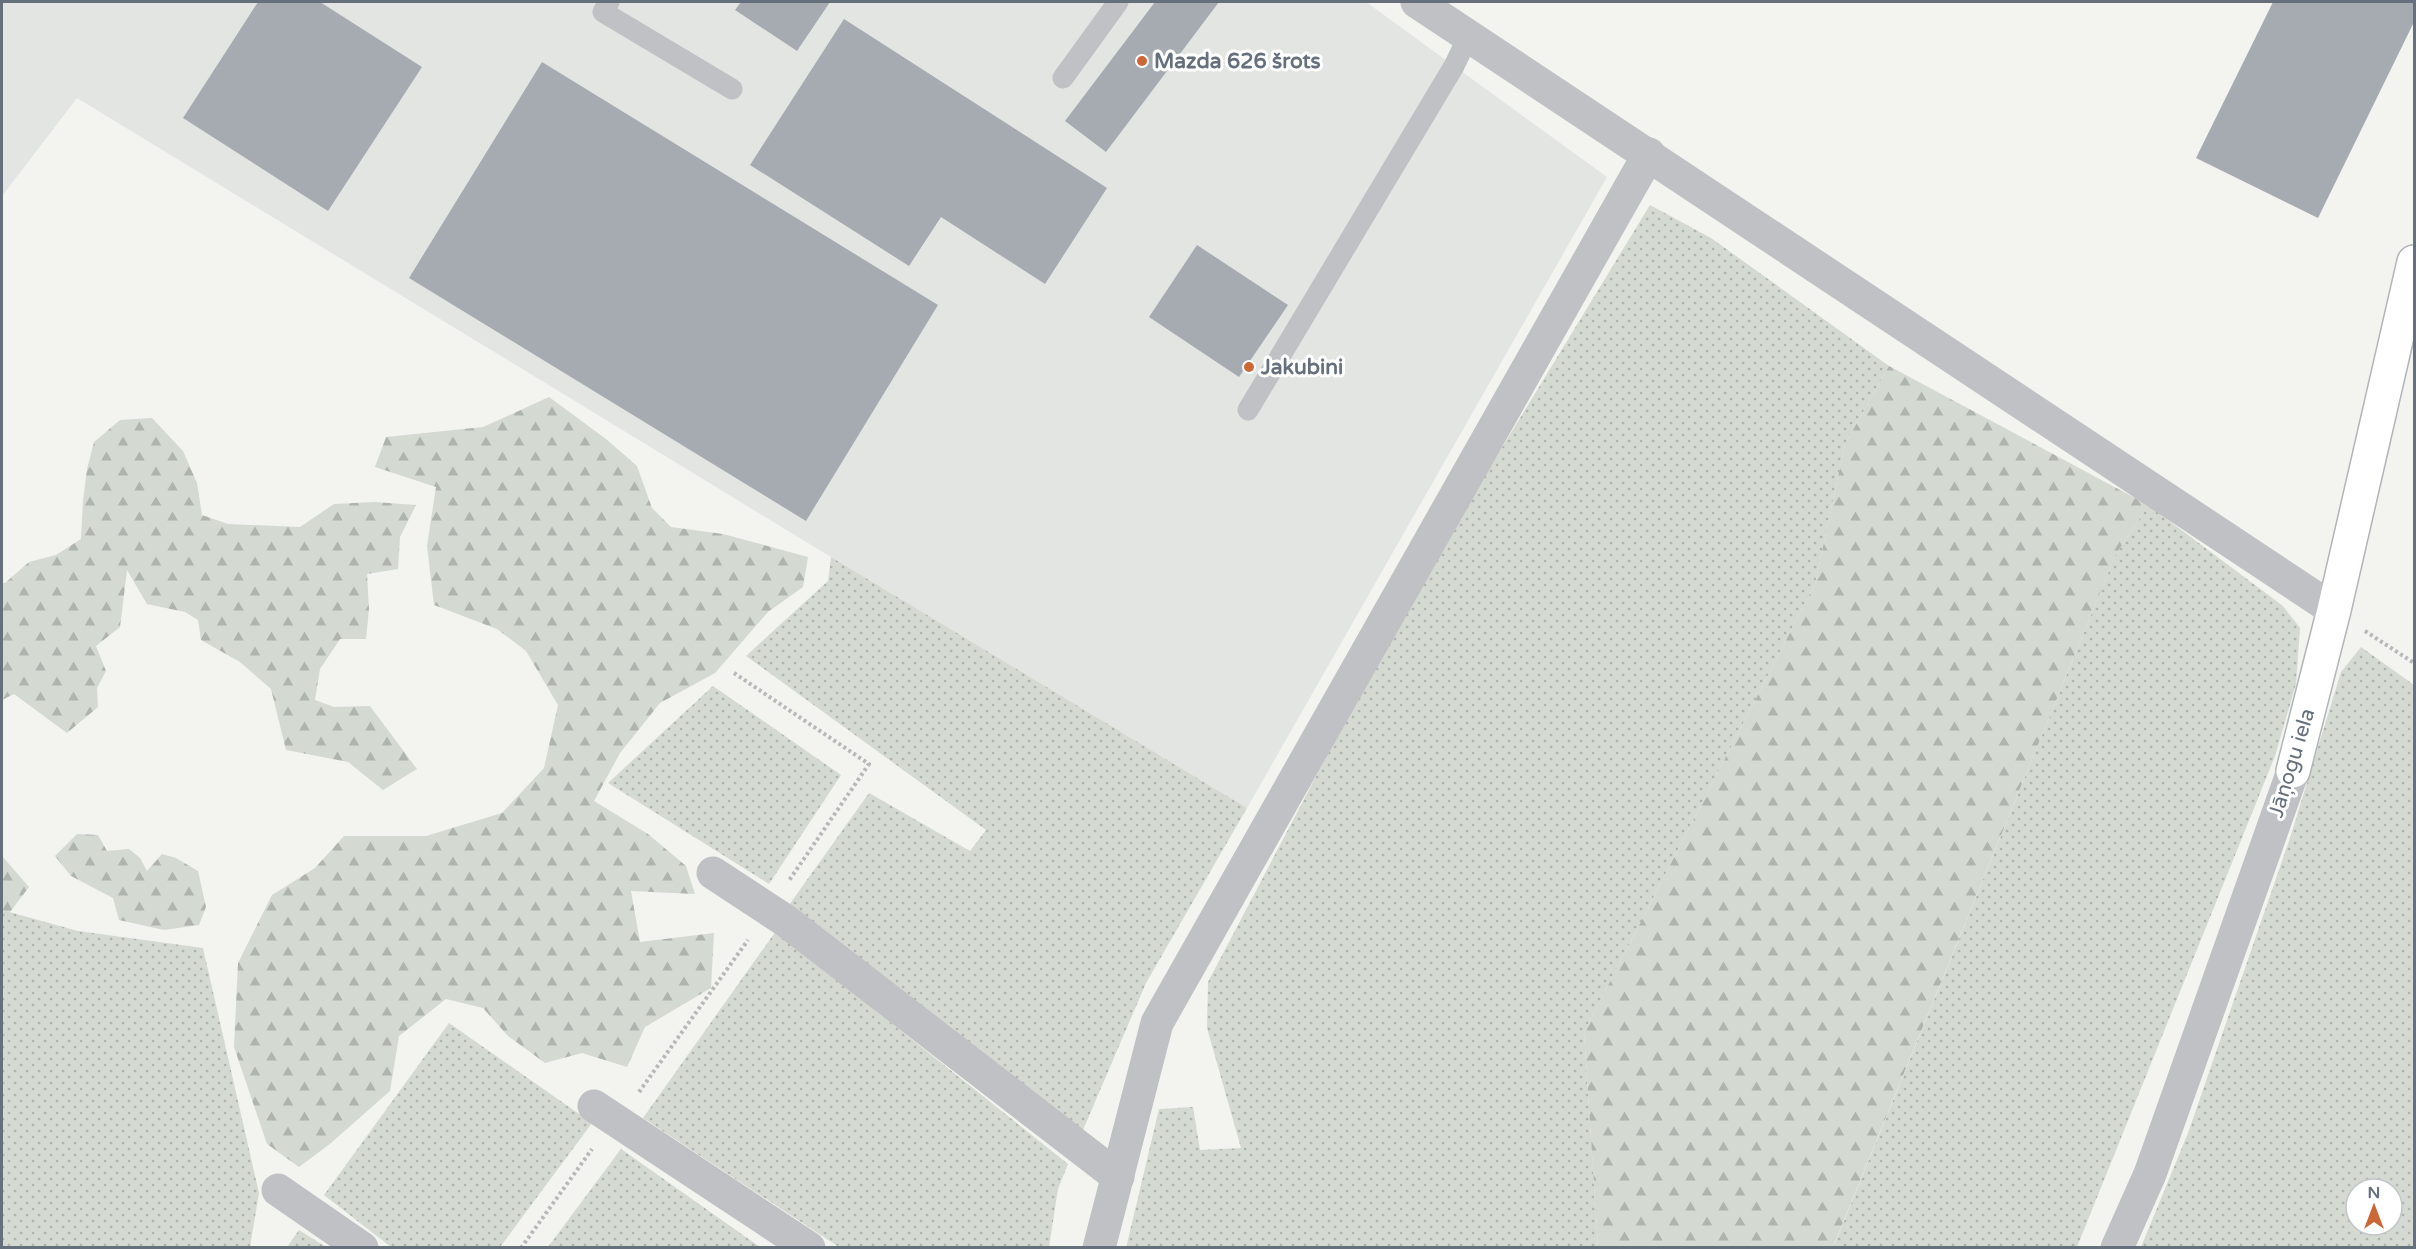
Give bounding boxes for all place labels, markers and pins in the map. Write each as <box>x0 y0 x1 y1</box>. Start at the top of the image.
place label: Mazda 626 šrots <box>1154 49 1321 74</box>
marker: Mazda 626 šrots <box>1135 54 1149 68</box>
place label: Jakubini <box>1260 355 1343 380</box>
marker: Jakubini <box>1242 360 1256 374</box>

